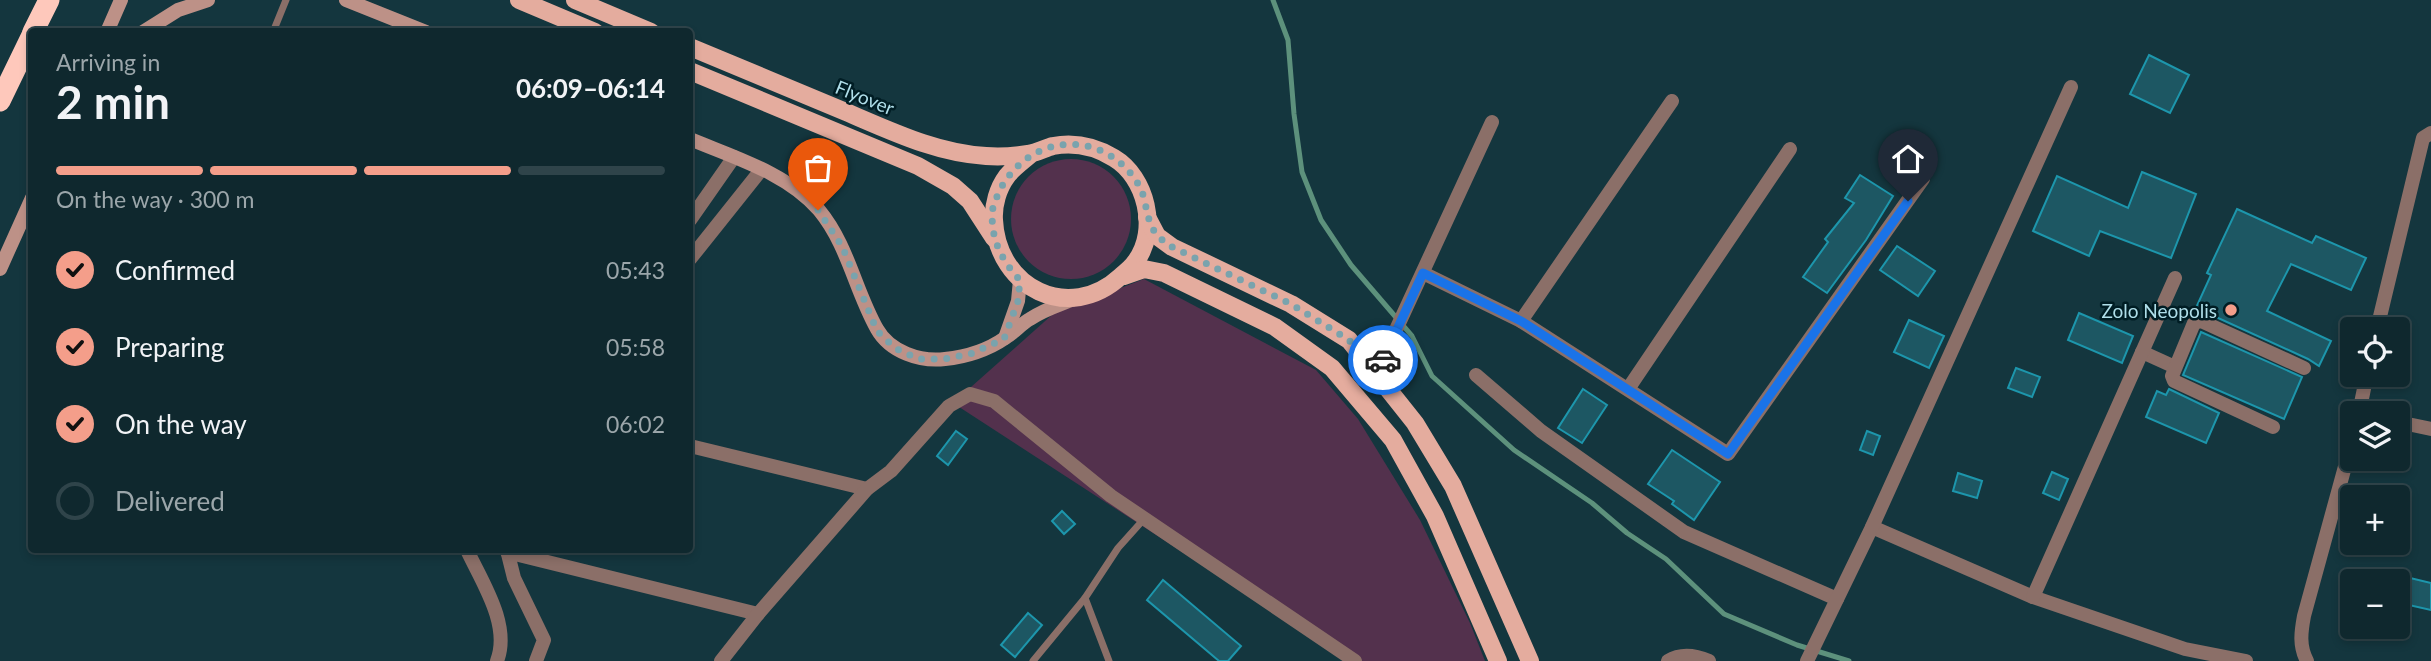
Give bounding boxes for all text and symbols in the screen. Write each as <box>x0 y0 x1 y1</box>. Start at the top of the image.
text: Arriving in <box>56 48 160 76</box>
text: 06:09–06:14 <box>516 72 665 104</box>
text: 2 min <box>56 74 170 129</box>
street label: Flyover <box>832 75 898 119</box>
pin <box>1878 129 1938 201</box>
pin <box>788 138 848 210</box>
icon: home <box>1889 140 1927 178</box>
icon: bag <box>799 149 837 187</box>
text: On the way · 300 m <box>56 185 255 213</box>
icon: check <box>56 251 94 289</box>
text: Confirmed <box>115 254 235 286</box>
text: 05:43 <box>606 256 665 284</box>
place label: Zolo Neopolis <box>2101 299 2217 322</box>
marker: Zolo Neopolis <box>2223 302 2239 318</box>
map controls <box>2340 317 2410 639</box>
button: locate <box>2340 317 2410 387</box>
courier <box>1348 325 1418 395</box>
icon: check <box>56 328 94 366</box>
text: Preparing <box>115 331 224 363</box>
text: 05:58 <box>606 333 665 361</box>
icon: car <box>1364 341 1402 379</box>
button: layers <box>2340 401 2410 471</box>
icon: check <box>56 405 94 443</box>
text: On the way <box>115 408 247 440</box>
text: 06:02 <box>606 410 665 438</box>
text: Delivered <box>115 485 225 517</box>
button: + <box>2340 485 2410 555</box>
button: − <box>2340 569 2410 639</box>

